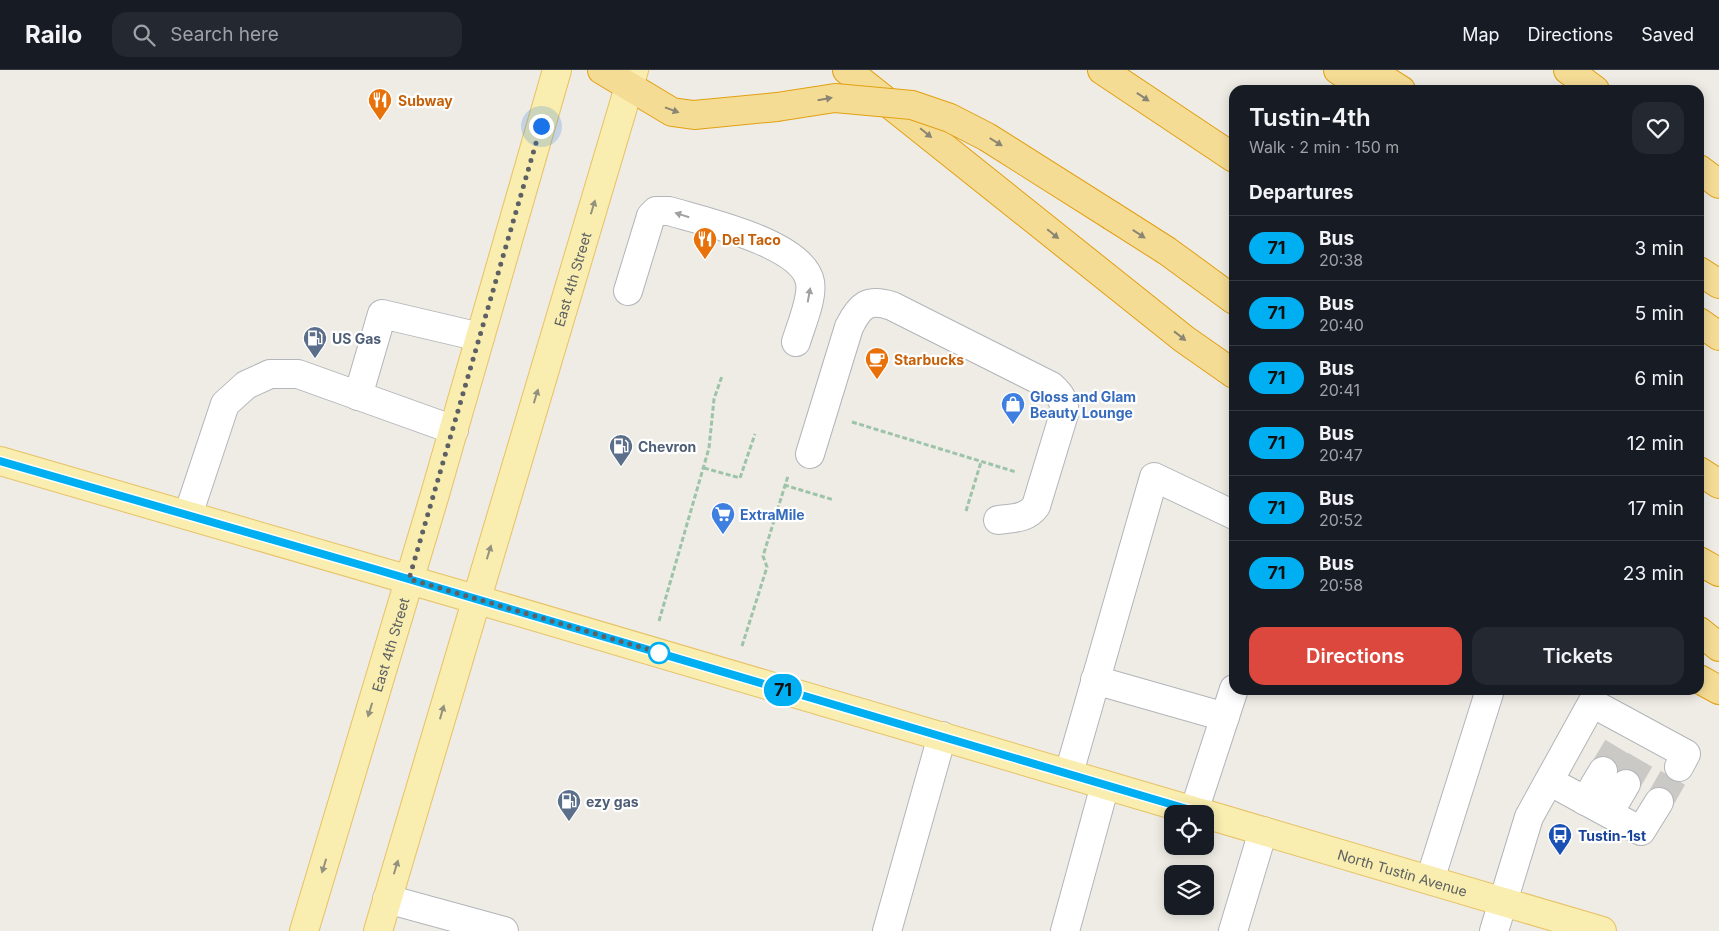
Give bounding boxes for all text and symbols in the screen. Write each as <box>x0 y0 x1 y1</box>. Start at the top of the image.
search box <box>112 12 462 57</box>
text: Railo <box>25 20 82 49</box>
icon: search <box>130 21 158 49</box>
text: Search here <box>170 23 279 46</box>
text: Map <box>1462 24 1500 45</box>
text: Directions <box>1528 24 1613 45</box>
text: Saved <box>1641 24 1694 45</box>
restaurant icon: Subway <box>367 87 393 121</box>
place label: Subway <box>398 92 453 109</box>
one-way arrow <box>1136 92 1149 102</box>
one-way arrow <box>817 95 833 103</box>
button: heart <box>1632 102 1684 154</box>
text: Tustin-4th <box>1249 103 1371 132</box>
one-way arrow <box>665 106 680 114</box>
your location <box>529 114 554 139</box>
one-way arrow <box>919 128 932 139</box>
text: Walk · 2 min · 150 m <box>1249 137 1399 157</box>
one-way arrow <box>989 138 1003 147</box>
text: Departures <box>1249 181 1353 204</box>
one-way arrow <box>590 200 597 215</box>
one-way arrow <box>674 210 689 218</box>
restaurant icon: Del Taco <box>692 226 718 260</box>
text: Bus <box>1319 227 1354 250</box>
one-way arrow <box>1046 229 1059 240</box>
one-way arrow <box>1133 229 1146 238</box>
street label: East 4th Street <box>550 230 594 328</box>
place label: Del Taco <box>722 231 781 248</box>
text: 71 <box>1267 237 1286 258</box>
text: 3 min <box>1634 237 1684 260</box>
text: 20:38 <box>1319 250 1363 270</box>
one-way arrow <box>805 286 813 302</box>
text: Bus <box>1319 292 1354 315</box>
text: 71 <box>1267 302 1286 323</box>
text: 5 min <box>1635 302 1684 325</box>
text: 20:40 <box>1319 315 1364 335</box>
fuel station icon: US Gas <box>302 325 328 359</box>
place label: US Gas <box>332 330 381 347</box>
one-way arrow <box>1173 330 1186 341</box>
cafe icon: Starbucks <box>864 346 890 380</box>
place label: Starbucks <box>894 351 964 368</box>
text: Bus <box>1319 357 1354 380</box>
text: 71 <box>1267 367 1286 388</box>
text: 6 min <box>1634 367 1684 390</box>
text: 20:41 <box>1319 380 1360 400</box>
place label: Gloss and Glam Beauty Lounge <box>1030 388 1136 421</box>
one-way arrow <box>532 389 540 404</box>
shop icon: Gloss and Glam Beauty Lounge <box>1000 391 1026 425</box>
text: Bus <box>1319 422 1354 445</box>
text: 71 <box>1267 432 1286 453</box>
text: 12 min <box>1627 432 1684 455</box>
fuel station icon: Chevron <box>608 433 634 467</box>
place label: Chevron <box>638 438 696 455</box>
text: 20:47 <box>1319 445 1363 465</box>
text: Bus <box>1319 487 1354 510</box>
text: 71 <box>1267 497 1286 518</box>
text: 17 min <box>1628 497 1684 520</box>
supermarket icon: ExtraMile <box>710 501 736 535</box>
place label: ExtraMile <box>740 506 805 523</box>
text: 20:52 <box>1319 510 1363 530</box>
one-way arrow <box>486 544 494 559</box>
text: Bus <box>1319 552 1354 575</box>
text: 71 <box>1267 562 1286 583</box>
text: 23 min <box>1623 562 1684 585</box>
text: 20:58 <box>1319 575 1363 595</box>
street label: East 4th Street <box>368 595 412 694</box>
button: Directions <box>1249 627 1462 685</box>
button: Tickets <box>1472 627 1684 685</box>
unlabelled marker <box>648 642 670 664</box>
line badge: 71 <box>760 674 806 706</box>
text: 71 <box>774 679 792 700</box>
one-way arrow <box>366 702 374 717</box>
one-way arrow <box>439 704 447 719</box>
fuel station icon: ezy gas <box>556 788 582 822</box>
place label: ezy gas <box>586 793 639 810</box>
map controls <box>1164 805 1214 915</box>
button: locate <box>1164 805 1214 855</box>
bus stop icon: Tustin-1st <box>1547 822 1573 856</box>
place label: Tustin-1st <box>1578 827 1646 844</box>
street label: North Tustin Avenue <box>1336 845 1469 899</box>
one-way arrow <box>319 858 327 873</box>
one-way arrow <box>393 860 401 875</box>
button: layers <box>1164 865 1214 915</box>

